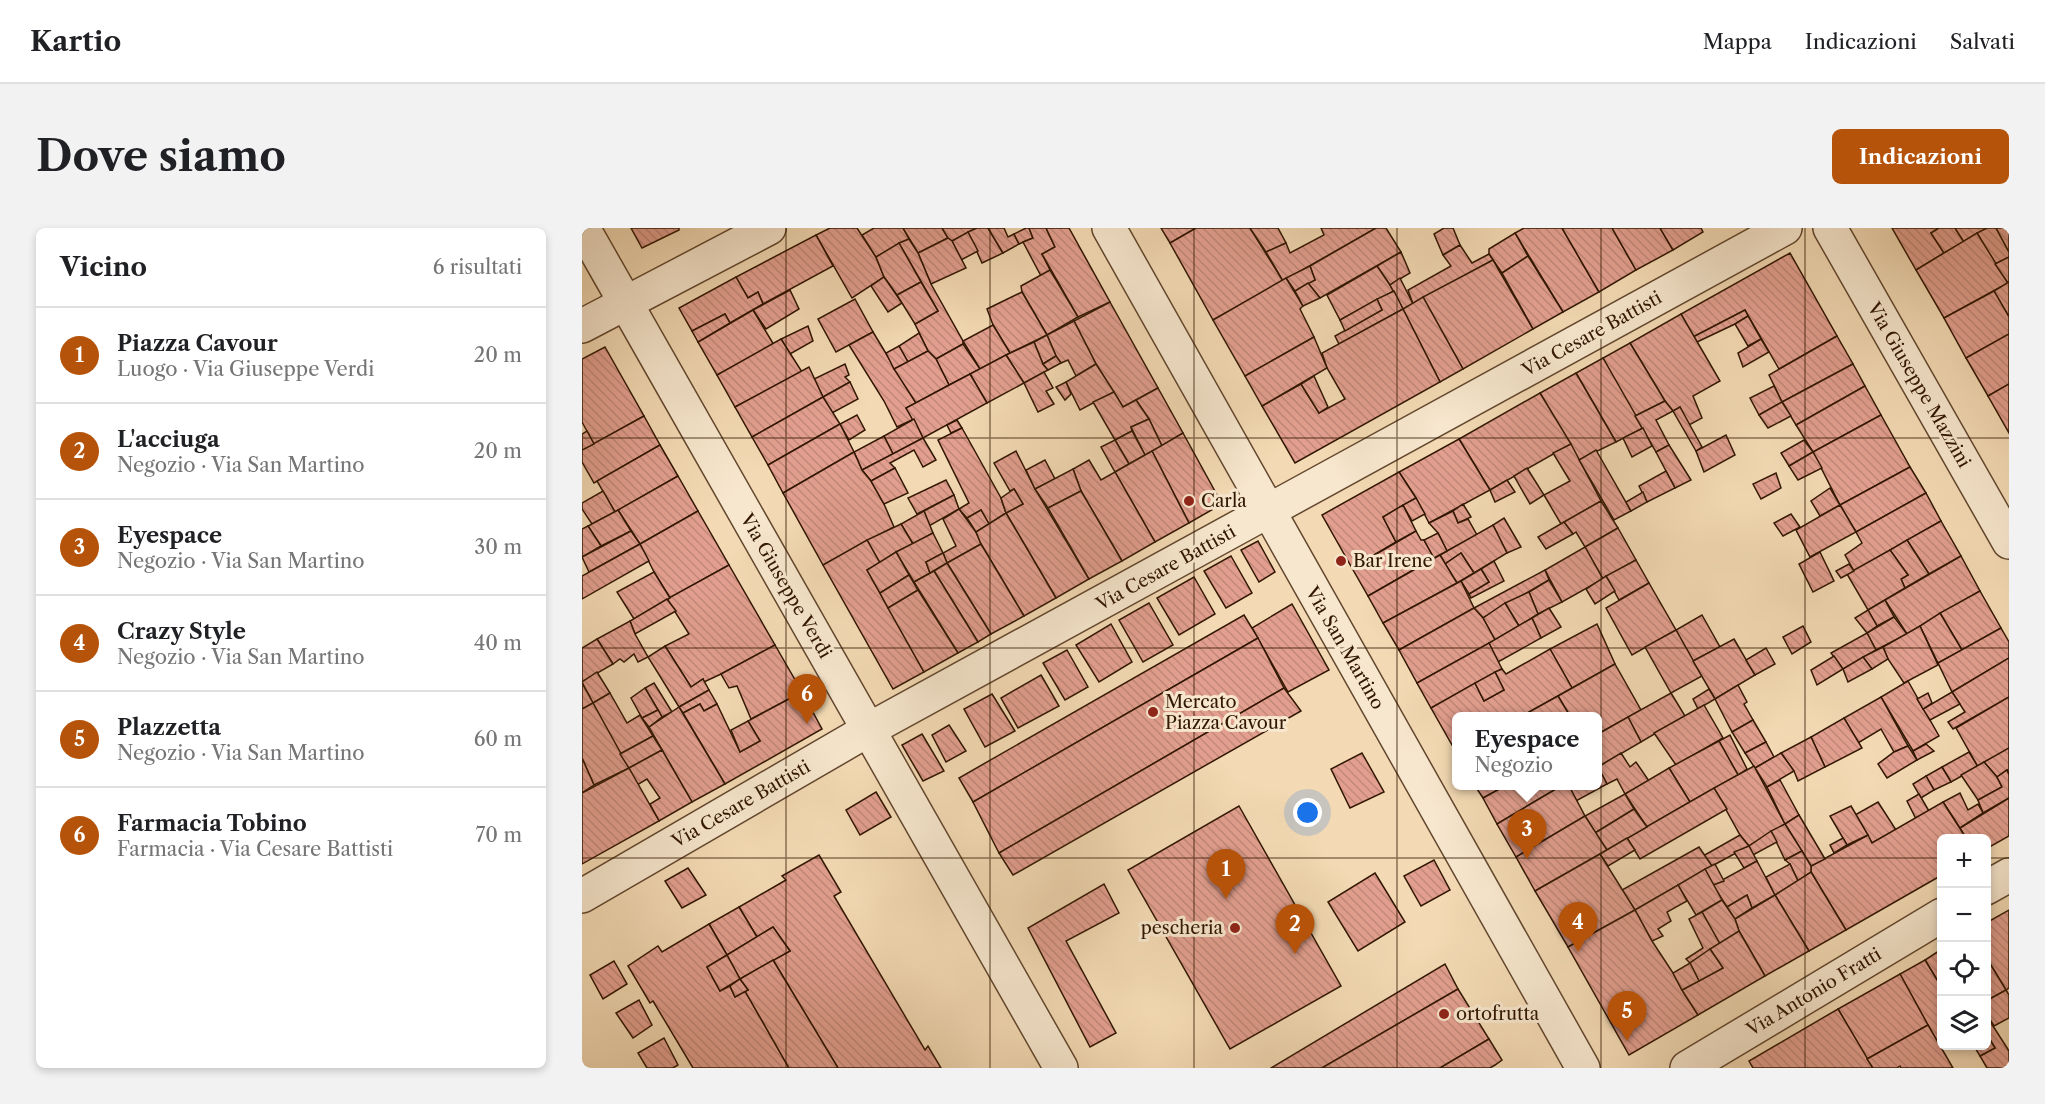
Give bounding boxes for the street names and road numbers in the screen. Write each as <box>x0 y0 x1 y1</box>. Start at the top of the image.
street label: Via Cesare Battisti <box>1518 286 1666 382</box>
street label: Via Giuseppe Mazzini <box>1862 298 1976 472</box>
street label: Via Giuseppe Verdi <box>735 509 837 663</box>
street label: Via Cesare Battisti <box>1092 520 1240 616</box>
street label: Via San Martino <box>1300 582 1389 713</box>
street label: Via Cesare Battisti <box>667 755 814 853</box>
street label: Via Antonio Fratti <box>1742 943 1886 1041</box>

